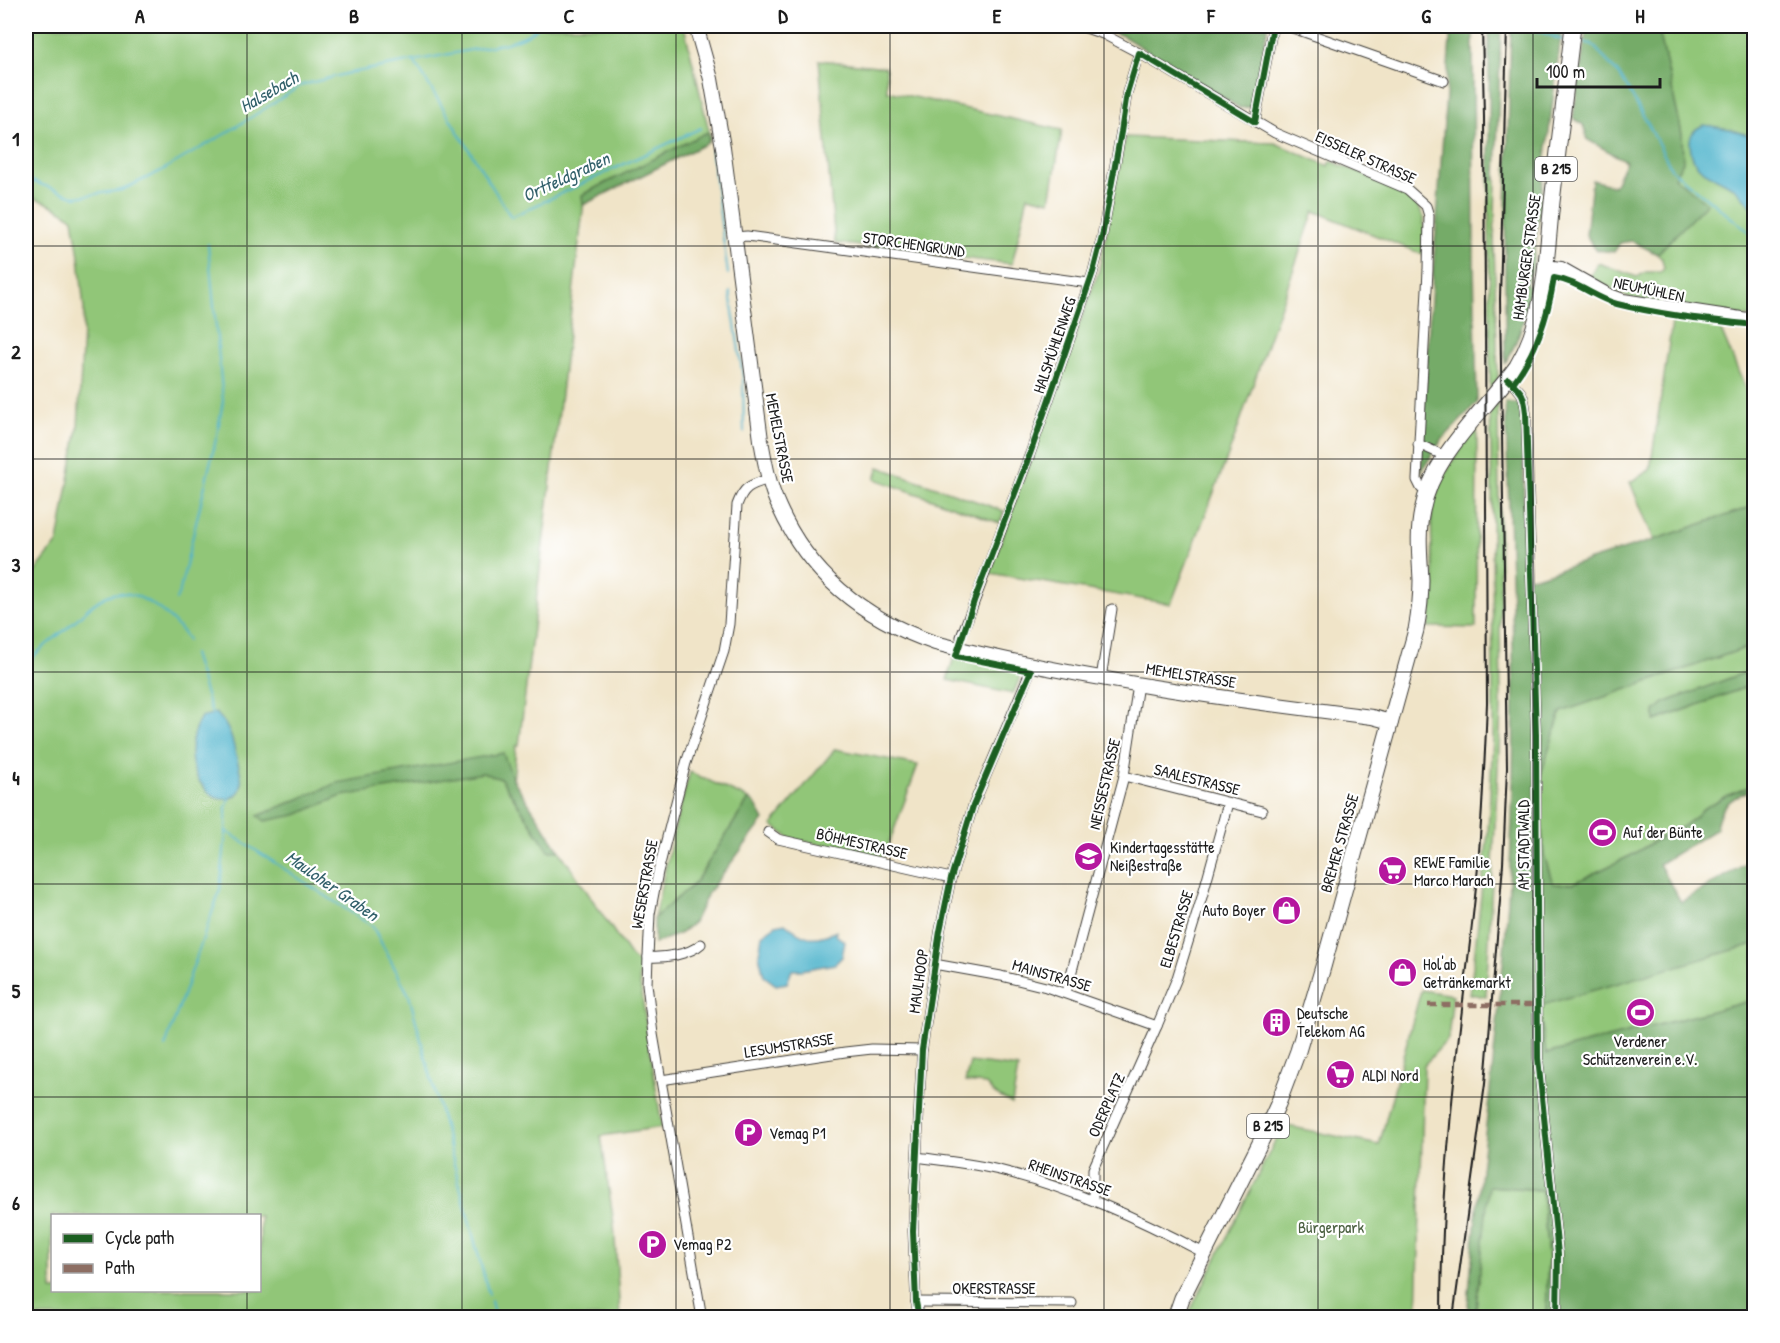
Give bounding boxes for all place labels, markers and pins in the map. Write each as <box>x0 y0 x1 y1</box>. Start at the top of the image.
sports icon: Auf der Bünte <box>1586 816 1618 848</box>
place label: Auf der Bünte <box>1623 821 1703 843</box>
place label: Kindertagesstätte Neißestraße <box>1110 836 1215 876</box>
school or university icon: Kindertagesstätte Neißestraße <box>1073 840 1105 872</box>
place label: REWE Familie Marco Marach <box>1414 851 1494 891</box>
supermarket icon: REWE Familie Marco Marach <box>1377 855 1409 887</box>
shop icon: Auto Boyer <box>1271 894 1303 926</box>
place label: Auto Boyer <box>1202 899 1266 921</box>
place label: Hol'ab Getränkemarkt <box>1423 953 1511 993</box>
shop icon: Hol'ab Getränkemarkt <box>1386 957 1418 989</box>
sports icon: Verdener Schützenverein e.V. <box>1624 997 1656 1029</box>
place label: Deutsche Telekom AG <box>1297 1002 1365 1042</box>
building icon: Deutsche Telekom AG <box>1260 1006 1292 1038</box>
place label: Verdener Schützenverein e.V. <box>1583 1030 1697 1070</box>
supermarket icon: ALDI Nord <box>1325 1059 1357 1091</box>
place label: ALDI Nord <box>1362 1064 1418 1086</box>
parking icon: Vemag P1 <box>732 1117 764 1149</box>
place label: Vemag P1 <box>769 1122 826 1144</box>
parking icon: Vemag P2 <box>636 1228 668 1260</box>
place label: Vemag P2 <box>673 1233 732 1255</box>

